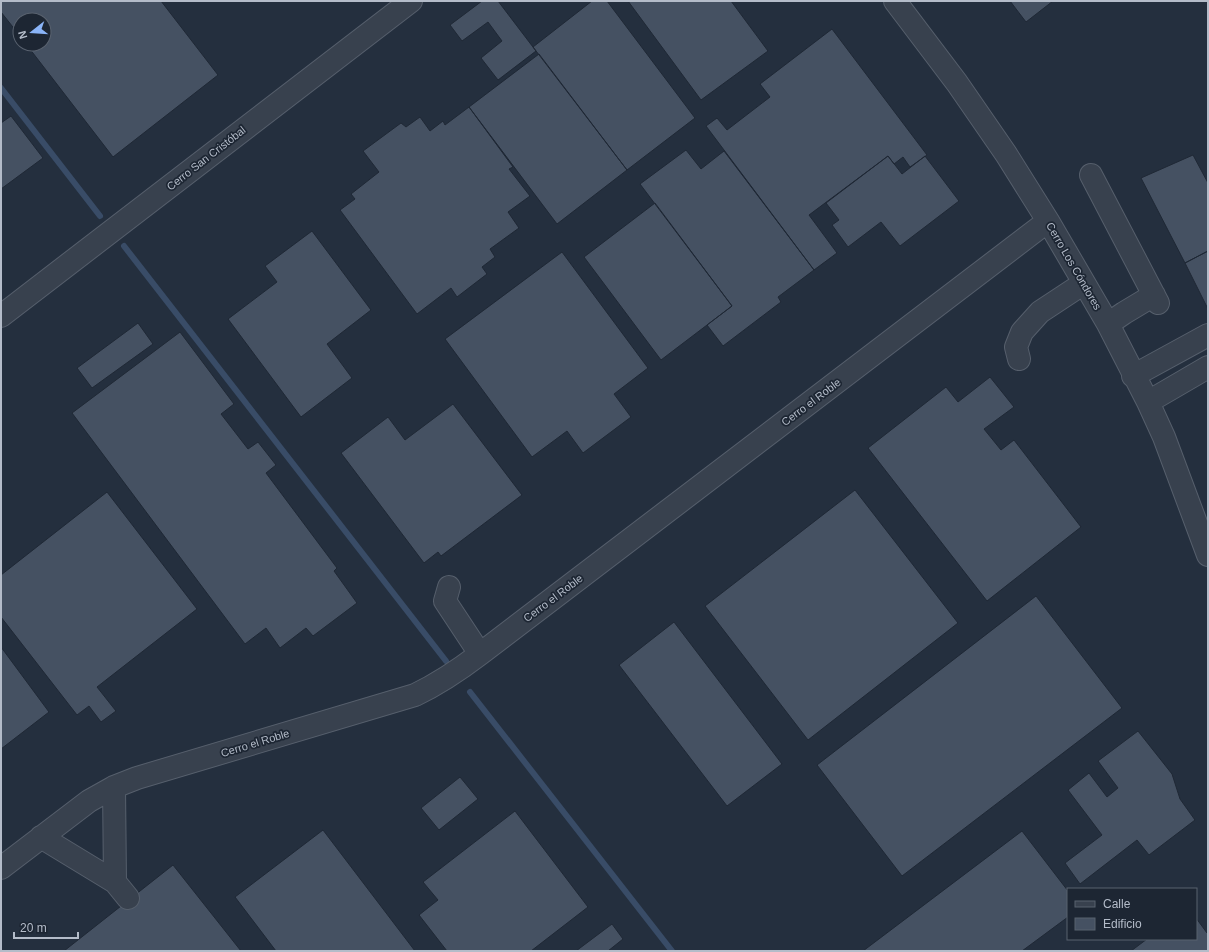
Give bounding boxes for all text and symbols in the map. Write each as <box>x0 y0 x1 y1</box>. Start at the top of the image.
north arrow <box>12 12 52 52</box>
text: N <box>16 29 29 40</box>
street label: Cerro San Cristóbal <box>164 124 248 192</box>
street label: Cerro Los Cóndores <box>1044 220 1104 312</box>
street label: Cerro el Roble <box>779 376 843 428</box>
street label: Cerro el Roble <box>521 572 585 624</box>
street label: Cerro el Roble <box>219 727 291 759</box>
legend <box>1067 888 1197 940</box>
text: Calle <box>1103 897 1131 911</box>
scale bar <box>14 914 78 940</box>
text: Edificio <box>1103 917 1142 931</box>
text: 20 m <box>20 921 47 935</box>

